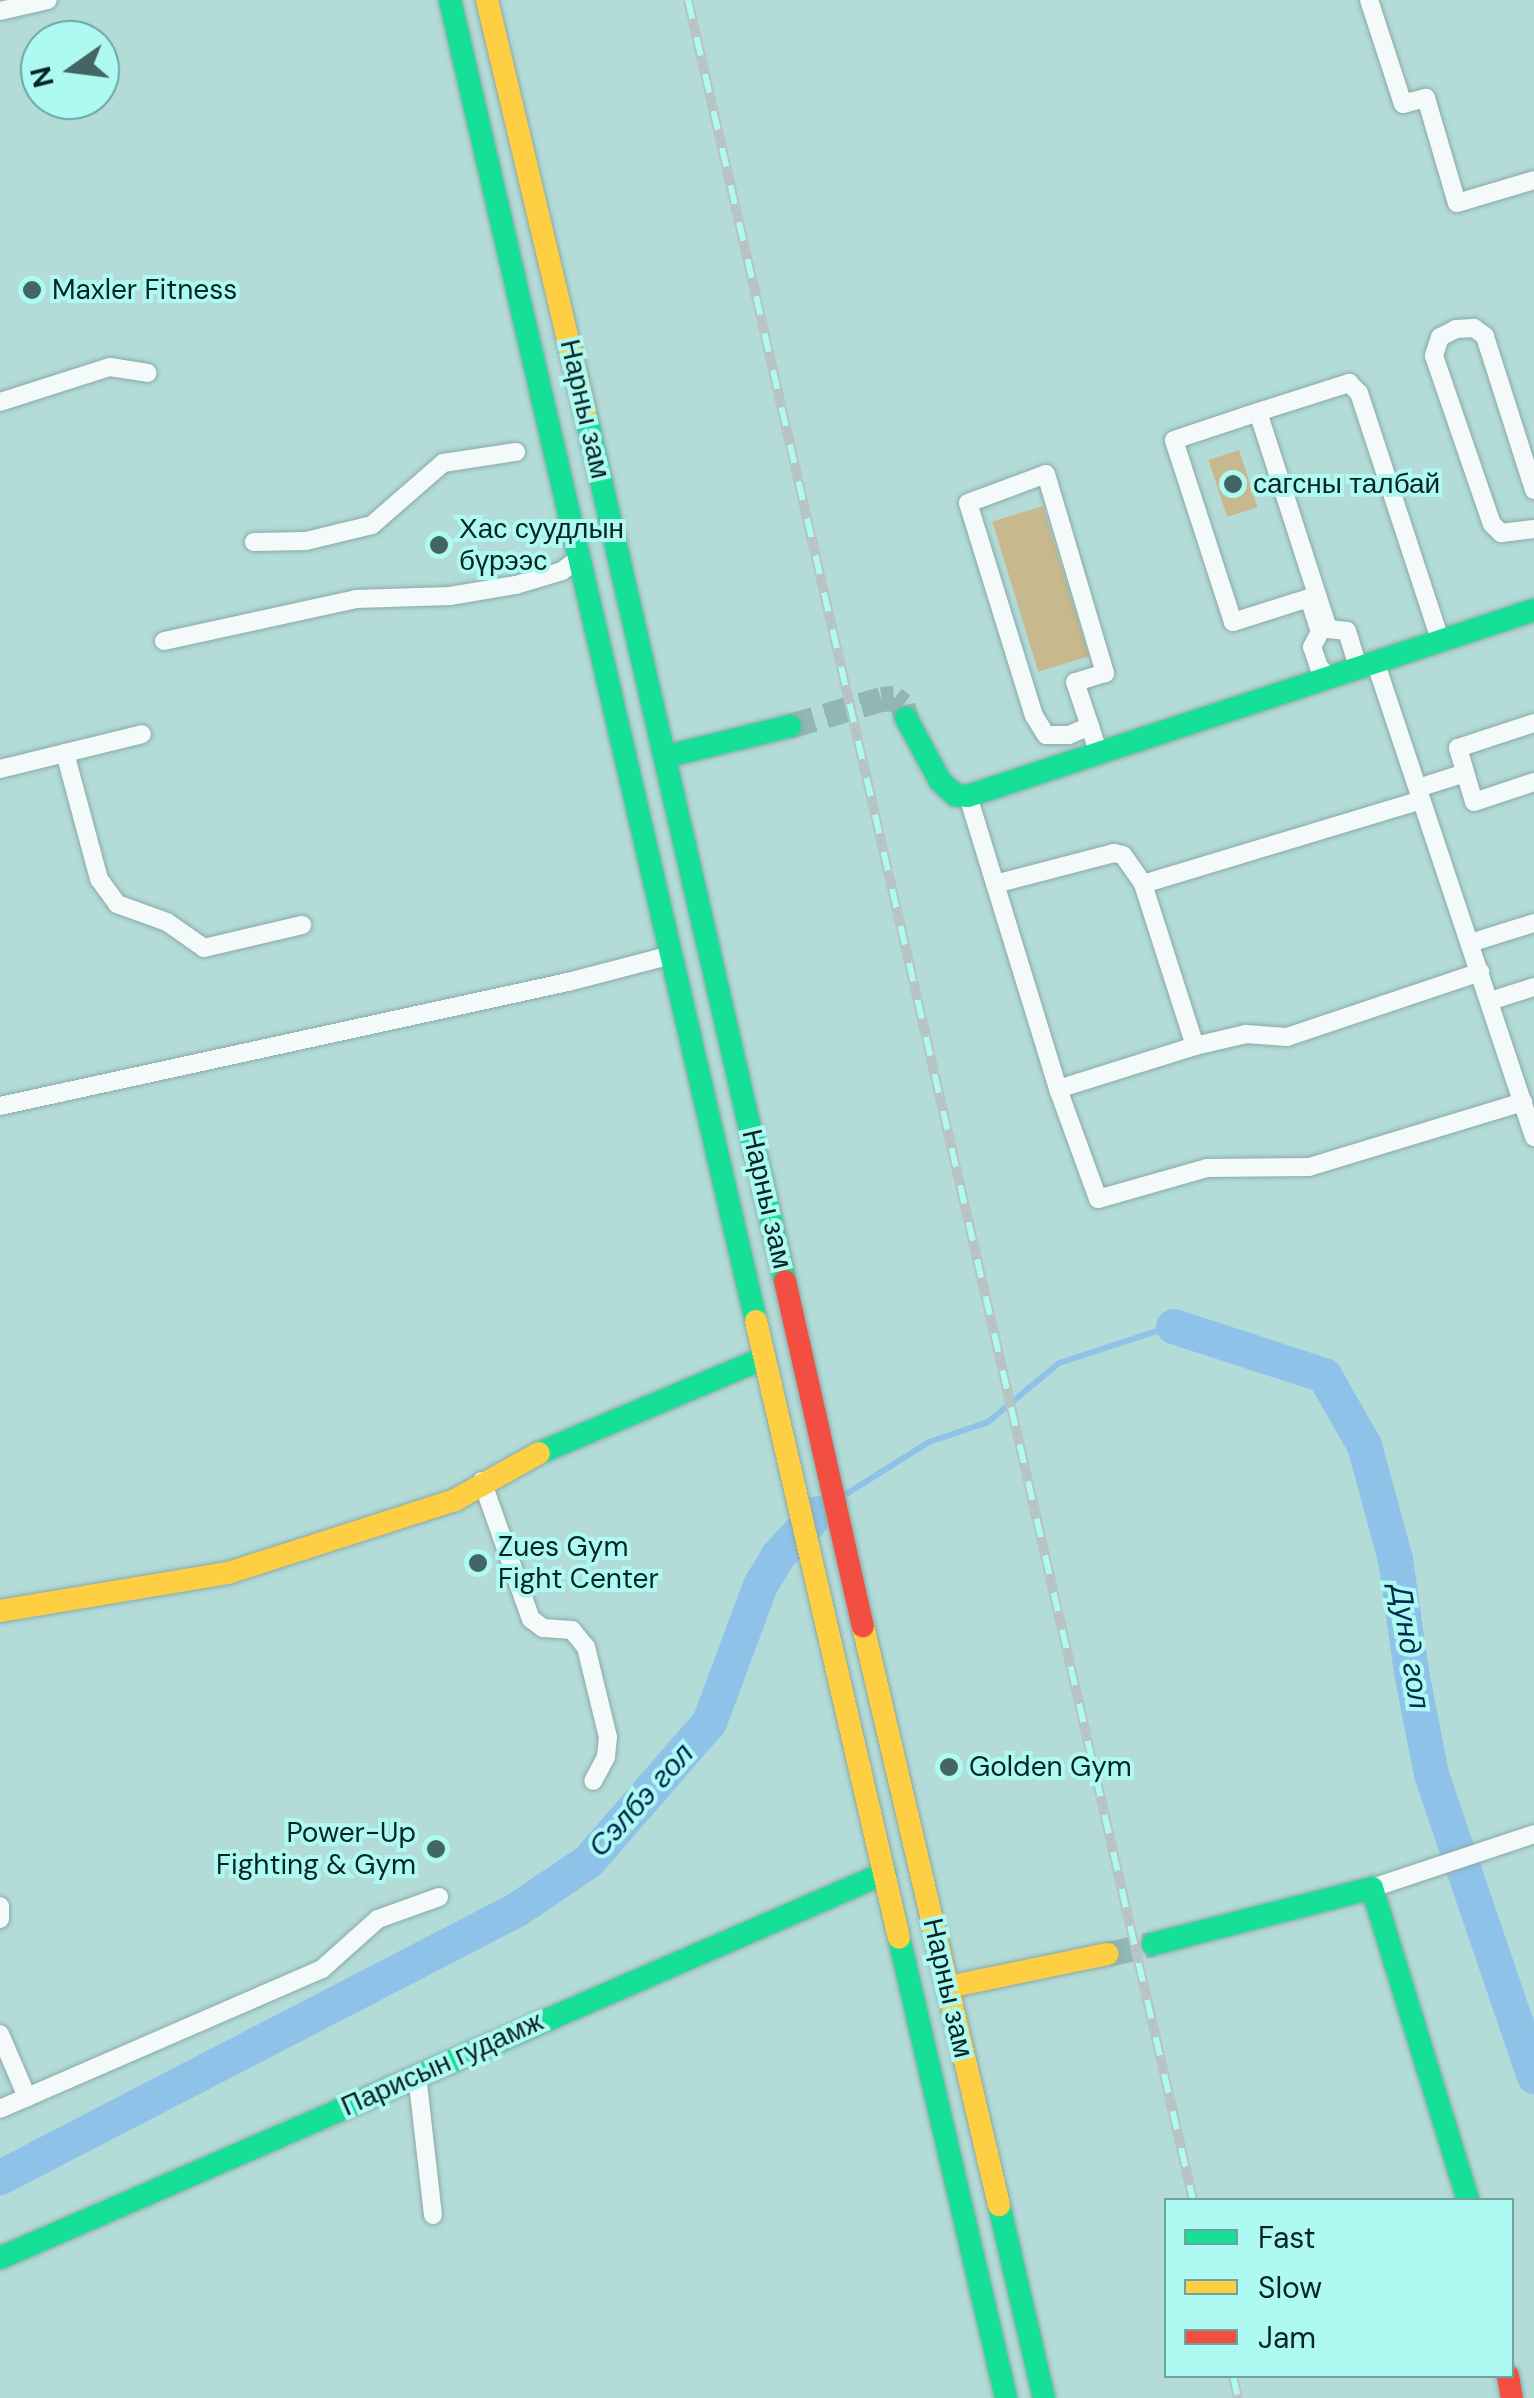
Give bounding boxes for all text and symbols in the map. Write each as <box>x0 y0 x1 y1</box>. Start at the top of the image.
north arrow <box>20 20 120 120</box>
text: N <box>22 63 63 91</box>
place label: Maxler Fitness <box>52 273 237 307</box>
marker: Maxler Fitness <box>21 279 43 301</box>
street label: Нарны зам <box>552 332 618 486</box>
place label: сагсны талбай <box>1253 467 1451 501</box>
marker: сагсны талбай <box>1222 473 1244 495</box>
place label: Хас суудлын бүрээс <box>459 512 628 578</box>
marker: Хас суудлын бүрээс <box>428 534 450 556</box>
street label: Нарны зам <box>734 1122 800 1276</box>
place label: Zues Gym Fight Center <box>498 1530 659 1596</box>
marker: Zues Gym Fight Center <box>467 1552 489 1574</box>
water label: Дунд гол <box>1382 1580 1438 1714</box>
water label: Сэлбэ гол <box>580 1735 702 1865</box>
place label: Golden Gym <box>969 1750 1132 1784</box>
marker: Golden Gym <box>938 1756 960 1778</box>
place label: Power-Up Fighting & Gym <box>216 1816 416 1882</box>
marker: Power-Up Fighting & Gym <box>425 1838 447 1860</box>
street label: Нарны зам <box>915 1911 981 2065</box>
street label: Парисын гудамж <box>329 2002 555 2126</box>
legend <box>1164 2198 1514 2378</box>
text: Fast <box>1258 2218 1316 2257</box>
text: Slow <box>1258 2268 1322 2307</box>
text: Jam <box>1258 2318 1316 2357</box>

